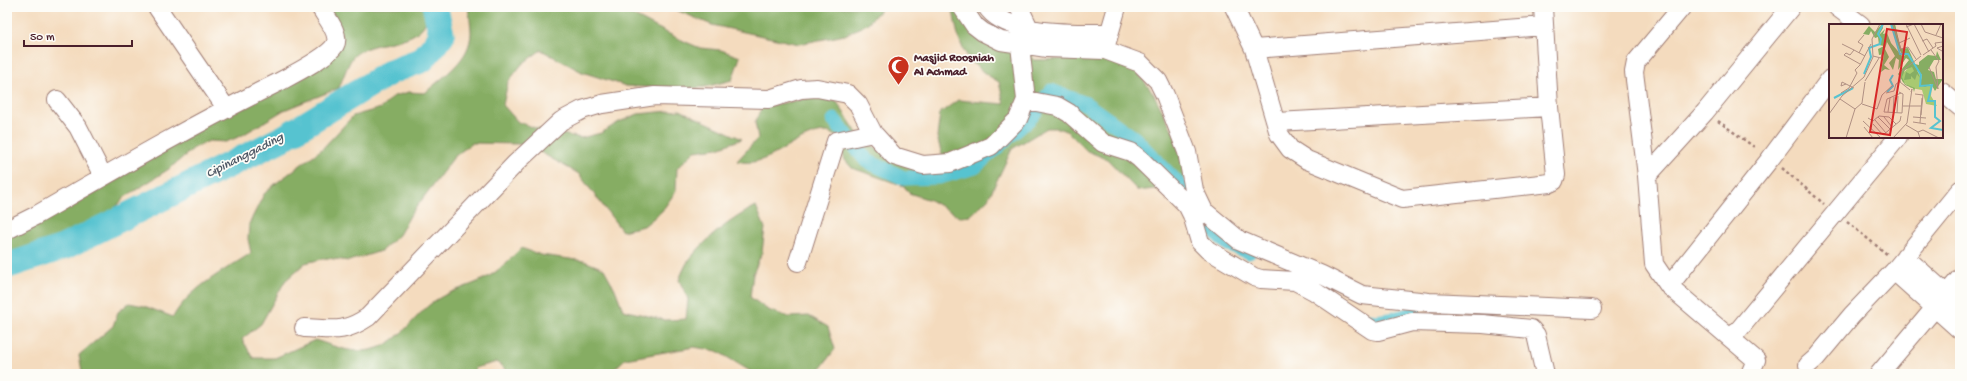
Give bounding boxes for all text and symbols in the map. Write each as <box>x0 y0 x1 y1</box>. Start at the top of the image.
scale bar <box>24 22 132 48</box>
inset map <box>1829 24 1943 138</box>
text: 50 m <box>30 31 55 45</box>
place label: Masjid Roosniah Al Achmad <box>913 52 995 80</box>
mosque icon: Masjid Roosniah Al Achmad <box>885 53 911 86</box>
water label: Cipinanggading <box>204 129 288 182</box>

